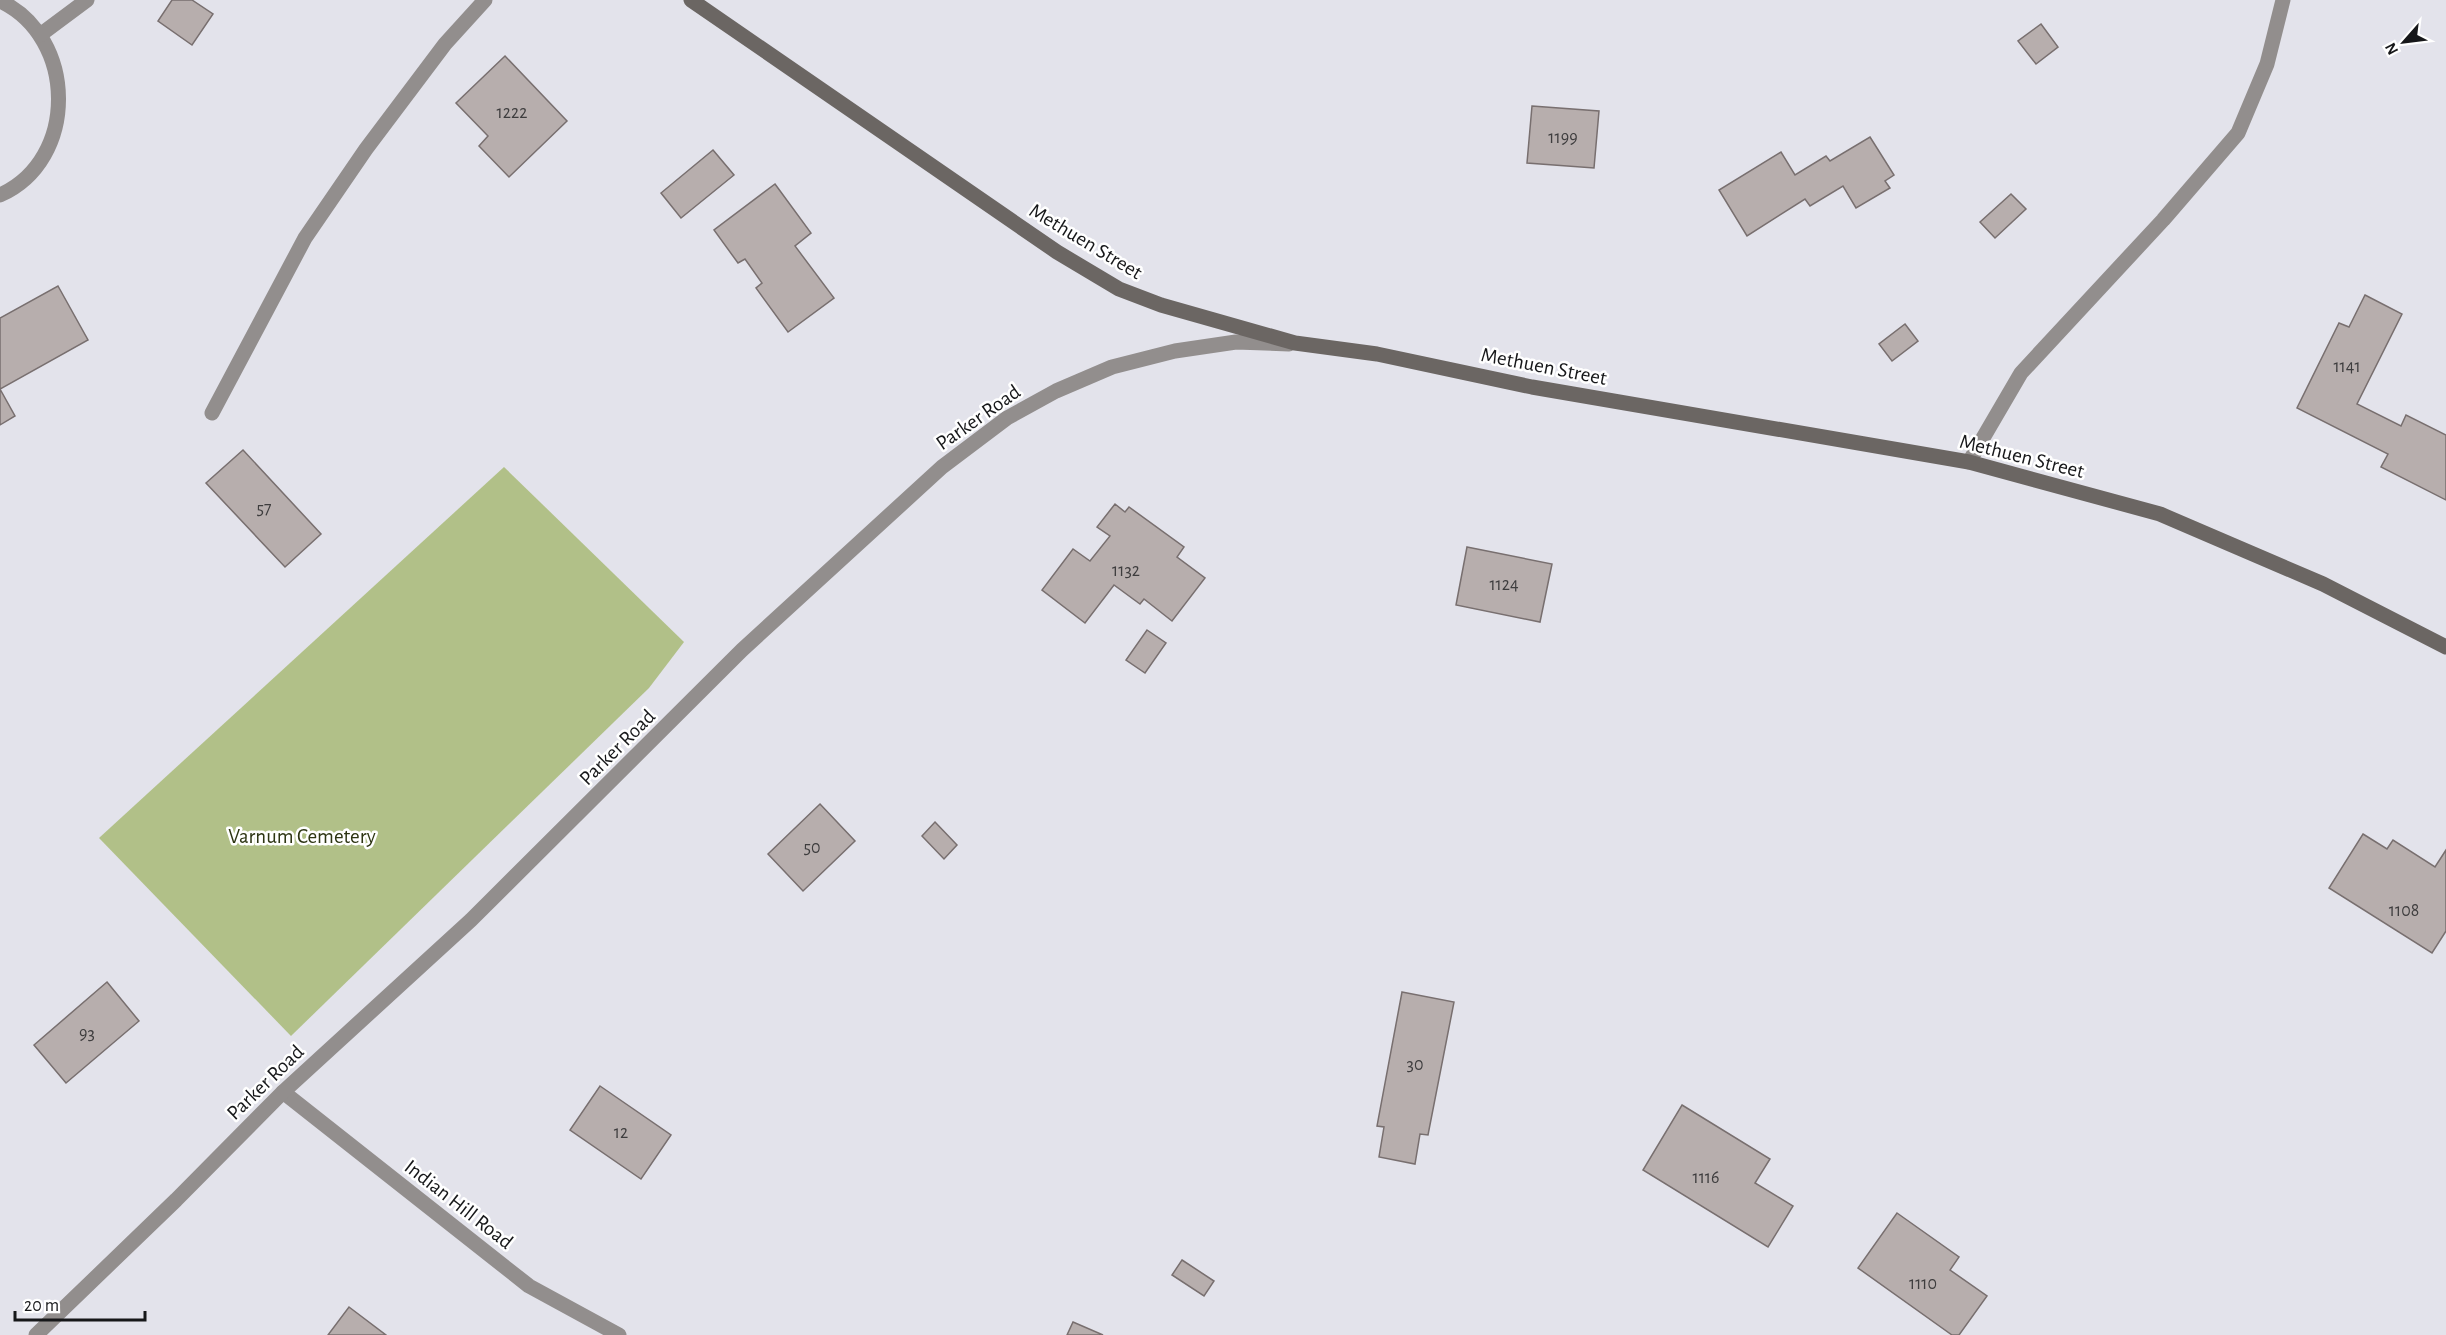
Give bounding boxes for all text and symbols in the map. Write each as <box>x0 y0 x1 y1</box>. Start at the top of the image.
north arrow <box>2374 12 2434 72</box>
text: N <box>2382 40 2401 57</box>
house number: 1222 <box>497 104 527 122</box>
house number: 1199 <box>1548 129 1578 147</box>
street label: Methuen Street <box>1026 200 1146 283</box>
street label: Methuen Street <box>1479 344 1609 389</box>
house number: 1141 <box>2333 358 2361 376</box>
street label: Parker Road <box>932 381 1024 454</box>
street label: Methuen Street <box>1957 431 2087 482</box>
house number: 57 <box>256 500 272 518</box>
house number: 1132 <box>1112 562 1140 580</box>
house number: 1124 <box>1489 576 1519 594</box>
street label: Parker Road <box>575 705 659 789</box>
park label: Varnum Cemetery <box>228 826 376 847</box>
house number: 50 <box>803 839 821 857</box>
house number: 1108 <box>2389 902 2419 920</box>
house number: 93 <box>79 1025 95 1043</box>
street label: Parker Road <box>223 1041 308 1124</box>
house number: 30 <box>1407 1056 1423 1074</box>
house number: 12 <box>614 1124 628 1142</box>
street label: Indian Hill Road <box>401 1156 517 1253</box>
house number: 1116 <box>1692 1169 1720 1187</box>
house number: 1110 <box>1909 1275 1937 1293</box>
scale bar <box>15 1284 146 1322</box>
text: 20 m <box>24 1297 59 1315</box>

